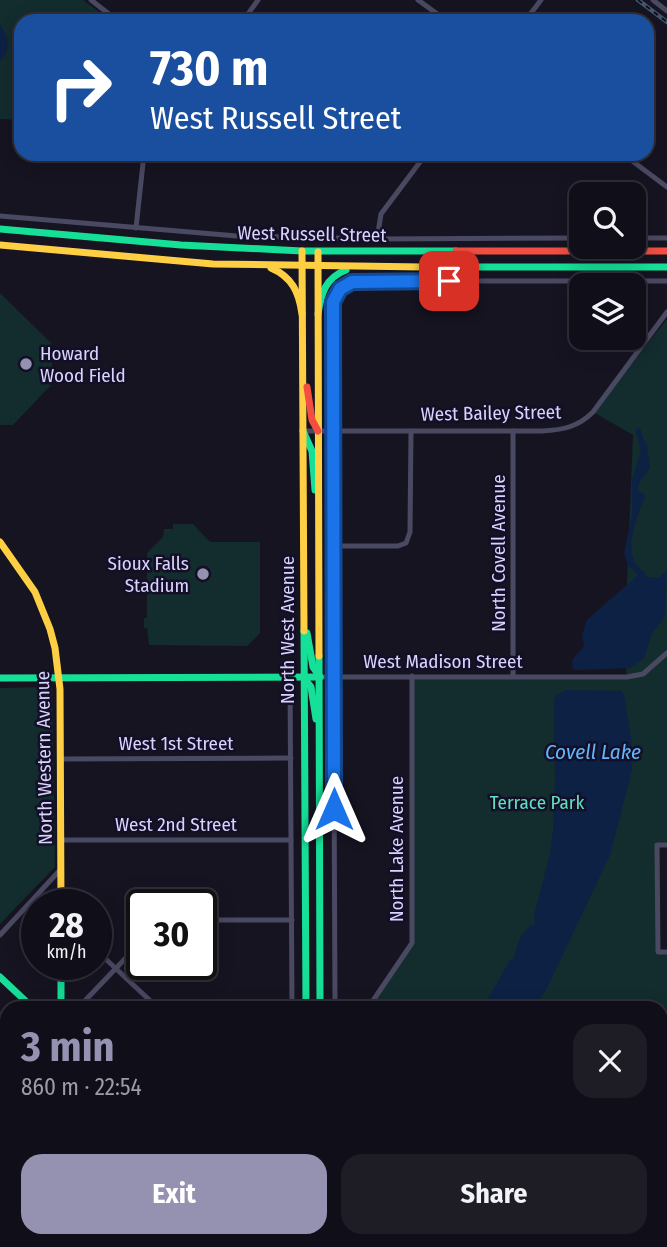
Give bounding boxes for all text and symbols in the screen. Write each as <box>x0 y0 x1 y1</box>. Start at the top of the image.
text: 730 m <box>150 39 268 98</box>
icon: right <box>35 42 126 133</box>
text: West Russell Street <box>150 99 401 137</box>
map controls <box>569 182 646 350</box>
button: search <box>569 182 646 259</box>
street label: West Russell Street <box>237 221 388 247</box>
pin <box>419 251 479 311</box>
icon: arrive <box>430 262 468 300</box>
button: layers <box>569 273 646 350</box>
place label: Howard Wood Field <box>40 342 126 387</box>
marker: Howard Wood Field <box>18 356 34 372</box>
street label: West Bailey Street <box>421 400 562 426</box>
street label: North Covell Avenue <box>487 474 510 632</box>
place label: Sioux Falls Stadium <box>108 552 189 597</box>
street label: North West Avenue <box>276 556 299 704</box>
marker: Sioux Falls Stadium <box>195 566 211 582</box>
street label: West Madison Street <box>363 650 523 673</box>
street label: North Western Avenue <box>31 671 57 845</box>
street label: West 1st Street <box>118 732 234 755</box>
water label: Covell Lake <box>545 739 641 765</box>
position arrow <box>297 772 371 846</box>
street label: North Lake Avenue <box>385 776 408 922</box>
park label: Terrace Park <box>490 791 584 814</box>
street label: West 2nd Street <box>115 813 238 836</box>
speed limit sign: 30 <box>126 889 217 980</box>
text: 28 <box>49 904 84 946</box>
text: km/h <box>46 941 87 963</box>
text: 3 min <box>21 1022 115 1072</box>
button: close <box>573 1024 647 1098</box>
text: 860 m · 22:54 <box>21 1073 142 1101</box>
button: Exit <box>21 1154 327 1234</box>
button: Share <box>341 1154 647 1234</box>

